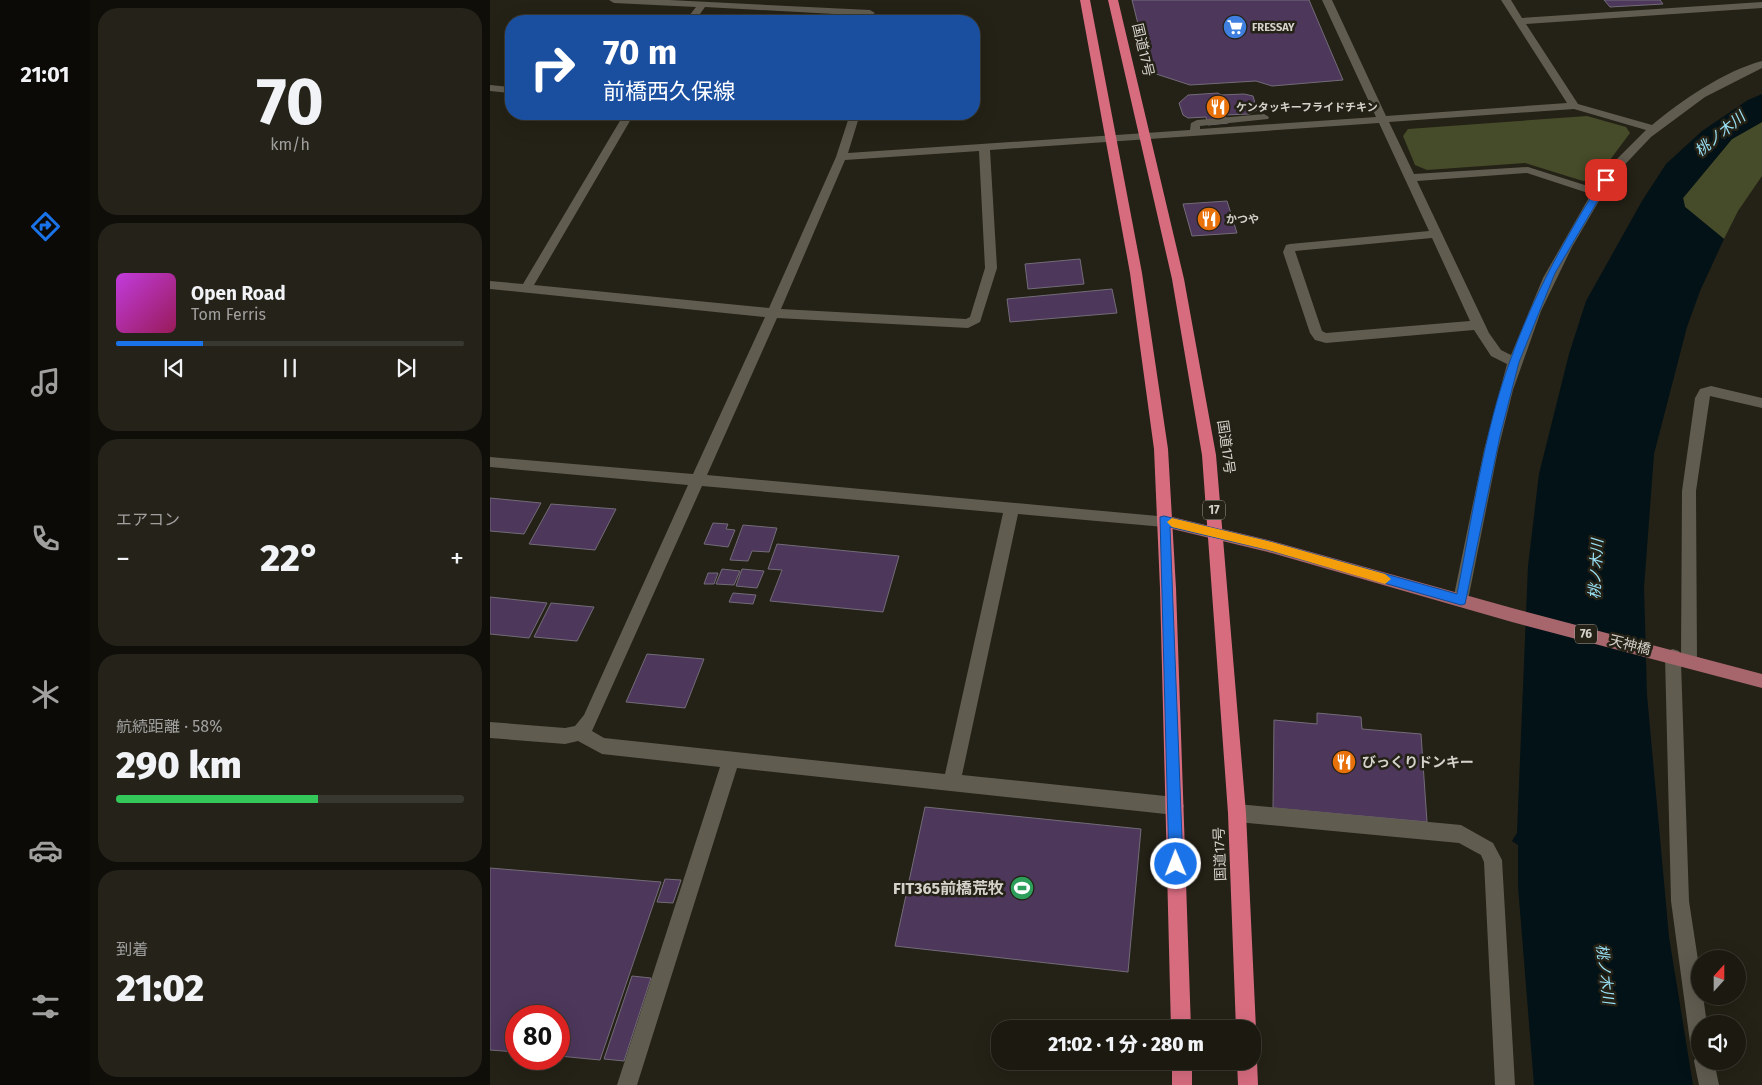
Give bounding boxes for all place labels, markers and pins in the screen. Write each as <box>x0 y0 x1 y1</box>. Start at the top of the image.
supermarket icon: FRESSAY <box>1222 14 1248 40</box>
place label: FRESSAY <box>1252 21 1295 34</box>
restaurant icon: ケンタッキーフライドチキン <box>1205 94 1231 120</box>
place label: ケンタッキーフライドチキン <box>1236 101 1378 114</box>
pin <box>1585 159 1627 201</box>
restaurant icon: かつや <box>1196 206 1222 232</box>
place label: かつや <box>1226 213 1259 226</box>
restaurant icon: びっくりドンキー <box>1331 749 1357 775</box>
place label: びっくりドンキー <box>1362 754 1474 771</box>
sports icon: FIT365前橋荒牧 <box>1009 875 1035 901</box>
place label: FIT365前橋荒牧 <box>893 879 1004 898</box>

